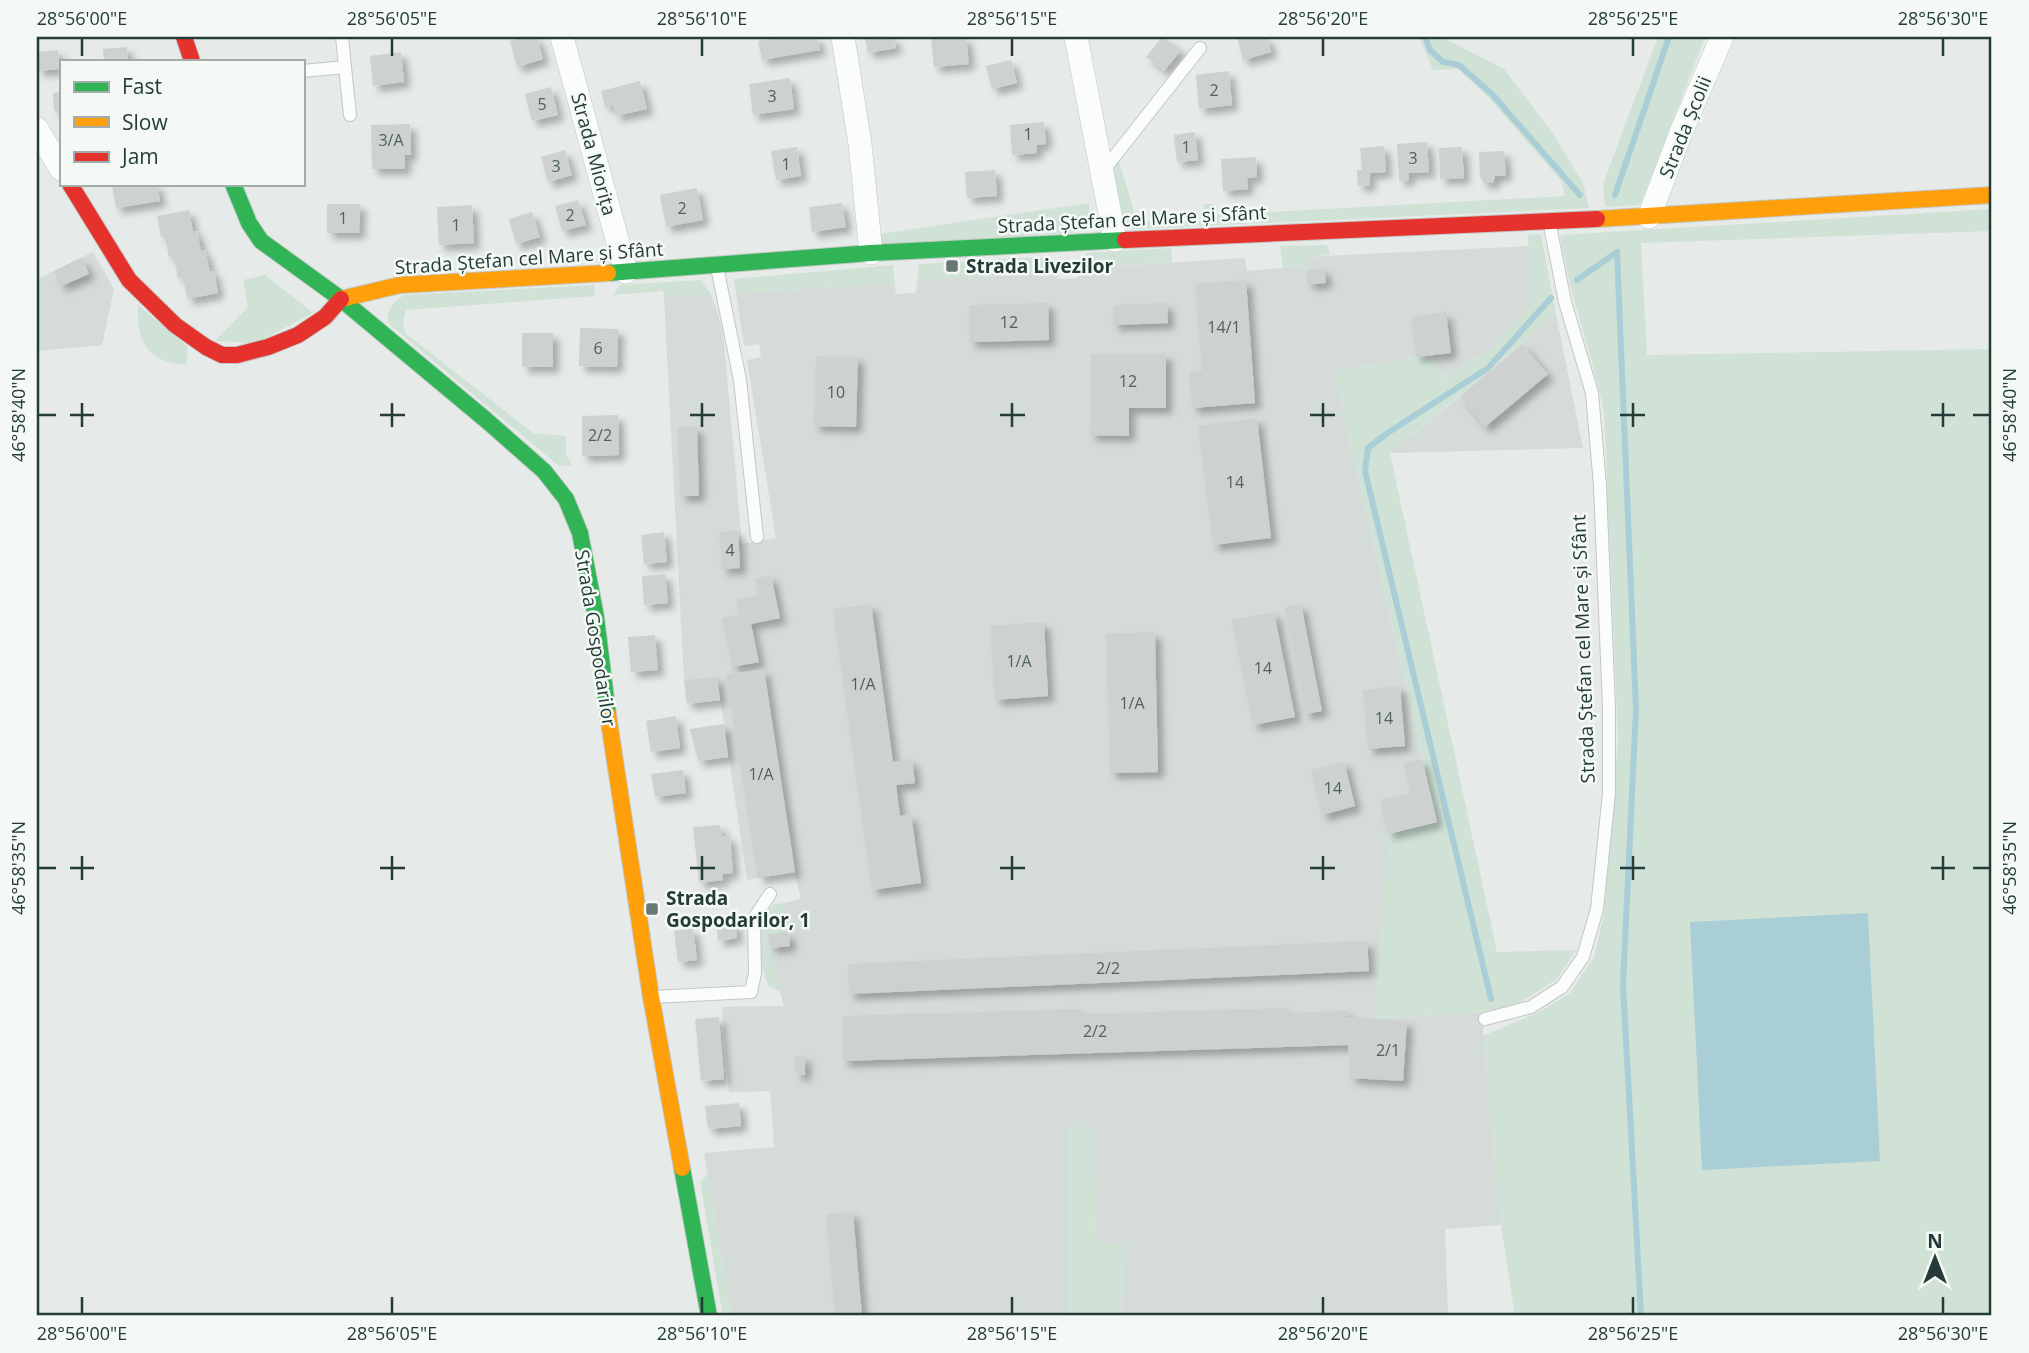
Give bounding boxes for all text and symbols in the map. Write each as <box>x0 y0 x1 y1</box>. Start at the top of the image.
text: 28°56'00"E <box>37 6 127 30</box>
text: 28°56'05"E <box>347 6 437 30</box>
text: 28°56'10"E <box>657 6 747 30</box>
text: 28°56'15"E <box>967 6 1057 30</box>
text: 28°56'20"E <box>1278 6 1368 30</box>
text: 28°56'25"E <box>1588 6 1678 30</box>
text: 28°56'30"E <box>1898 6 1988 30</box>
legend <box>60 60 304 186</box>
text: Fast <box>122 72 162 100</box>
street label: Strada Școlii <box>1653 72 1717 182</box>
house number: 2 <box>1209 79 1219 101</box>
house number: 3 <box>767 85 777 107</box>
street label: Strada Miorița <box>565 90 623 218</box>
house number: 5 <box>537 93 547 115</box>
text: Slow <box>122 108 168 136</box>
house number: 1 <box>1023 123 1033 145</box>
house number: 3/A <box>378 129 404 151</box>
house number: 1 <box>1181 136 1191 158</box>
text: Jam <box>120 142 159 170</box>
house number: 3 <box>1408 147 1418 169</box>
house number: 1 <box>781 153 791 175</box>
house number: 3 <box>551 155 561 177</box>
house number: 2 <box>677 197 687 219</box>
street label: Strada Ștefan cel Mare și Sfânt <box>997 199 1267 239</box>
house number: 2 <box>565 204 575 226</box>
house number: 1 <box>338 207 348 229</box>
house number: 1 <box>451 214 461 236</box>
street label: Strada Ștefan cel Mare și Sfânt <box>394 236 664 280</box>
place label: Strada Livezilor <box>966 253 1113 279</box>
marker: Strada Livezilor <box>944 258 960 274</box>
house number: 12 <box>1000 311 1018 333</box>
house number: 14/1 <box>1207 316 1241 338</box>
house number: 6 <box>593 337 603 359</box>
text: 46°58'40"N <box>6 368 30 462</box>
text: 46°58'40"N <box>1997 368 2021 462</box>
house number: 12 <box>1119 370 1137 392</box>
house number: 10 <box>827 381 845 403</box>
house number: 2/2 <box>588 424 612 446</box>
house number: 14 <box>1226 471 1244 493</box>
street label: Strada Ștefan cel Mare și Sfânt <box>1565 514 1601 784</box>
house number: 4 <box>725 539 735 561</box>
street label: Strada Gospodarilor <box>569 548 623 729</box>
house number: 1/A <box>1006 650 1032 672</box>
house number: 14 <box>1254 657 1272 679</box>
house number: 1/A <box>850 673 876 695</box>
house number: 1/A <box>1119 692 1145 714</box>
house number: 14 <box>1375 707 1393 729</box>
house number: 1/A <box>748 763 774 785</box>
house number: 14 <box>1324 777 1342 799</box>
text: 46°58'35"N <box>6 821 30 915</box>
text: 46°58'35"N <box>1997 821 2021 915</box>
place label: Strada Gospodarilor, 1 <box>666 885 810 933</box>
marker: Strada Gospodarilor, 1 <box>644 901 660 917</box>
house number: 2/2 <box>1096 957 1120 979</box>
house number: 2/2 <box>1083 1020 1107 1042</box>
house number: 2/1 <box>1376 1039 1400 1061</box>
north arrow <box>1899 1224 1969 1294</box>
text: N <box>1927 1228 1943 1254</box>
text: 28°56'00"E <box>37 1321 127 1345</box>
text: 28°56'05"E <box>347 1321 437 1345</box>
text: 28°56'10"E <box>657 1321 747 1345</box>
text: 28°56'15"E <box>967 1321 1057 1345</box>
text: 28°56'20"E <box>1278 1321 1368 1345</box>
text: 28°56'25"E <box>1588 1321 1678 1345</box>
text: 28°56'30"E <box>1898 1321 1988 1345</box>

